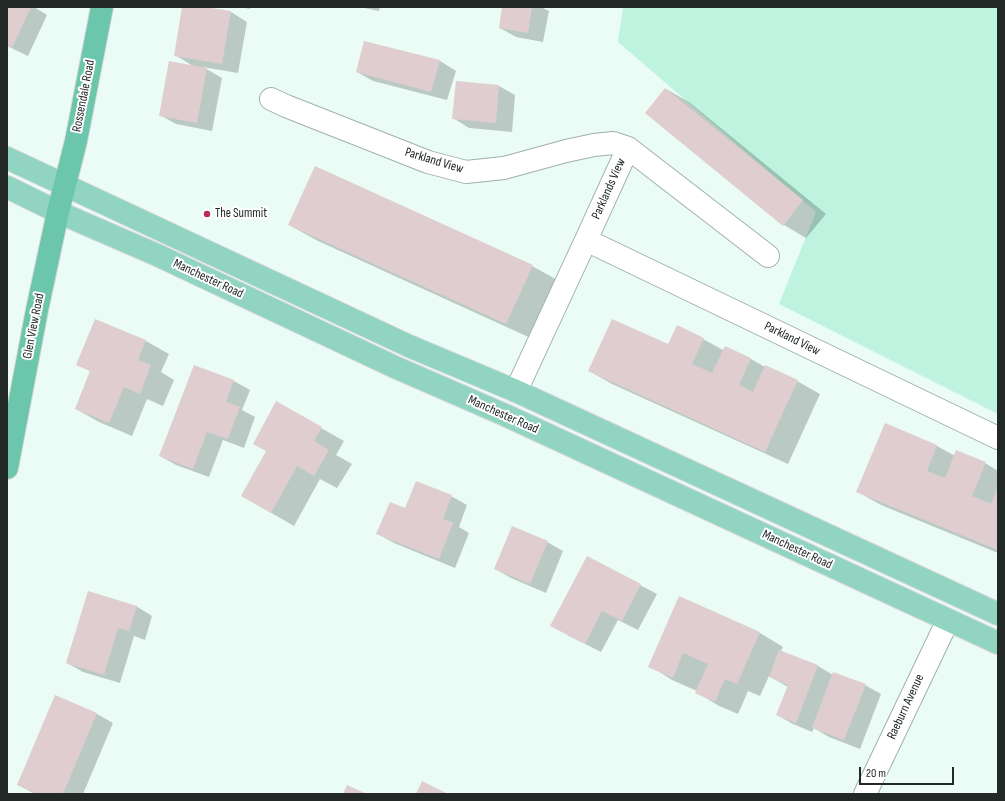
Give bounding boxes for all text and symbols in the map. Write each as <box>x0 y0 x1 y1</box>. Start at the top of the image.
street label: Rossendale Road <box>69 59 99 133</box>
street label: Parkland View <box>403 145 465 177</box>
street label: Parklands View <box>589 156 629 222</box>
place label: The Summit <box>215 206 267 222</box>
marker: The Summit <box>202 209 212 219</box>
street label: Manchester Road <box>170 256 246 302</box>
street label: Glen View Road <box>20 292 48 360</box>
street label: Parkland View <box>762 319 822 359</box>
street label: Manchester Road <box>465 393 541 437</box>
street label: Manchester Road <box>759 527 835 573</box>
street label: Raeburn Avenue <box>884 672 928 742</box>
scale bar <box>861 759 956 785</box>
text: 20 m <box>866 766 886 781</box>

